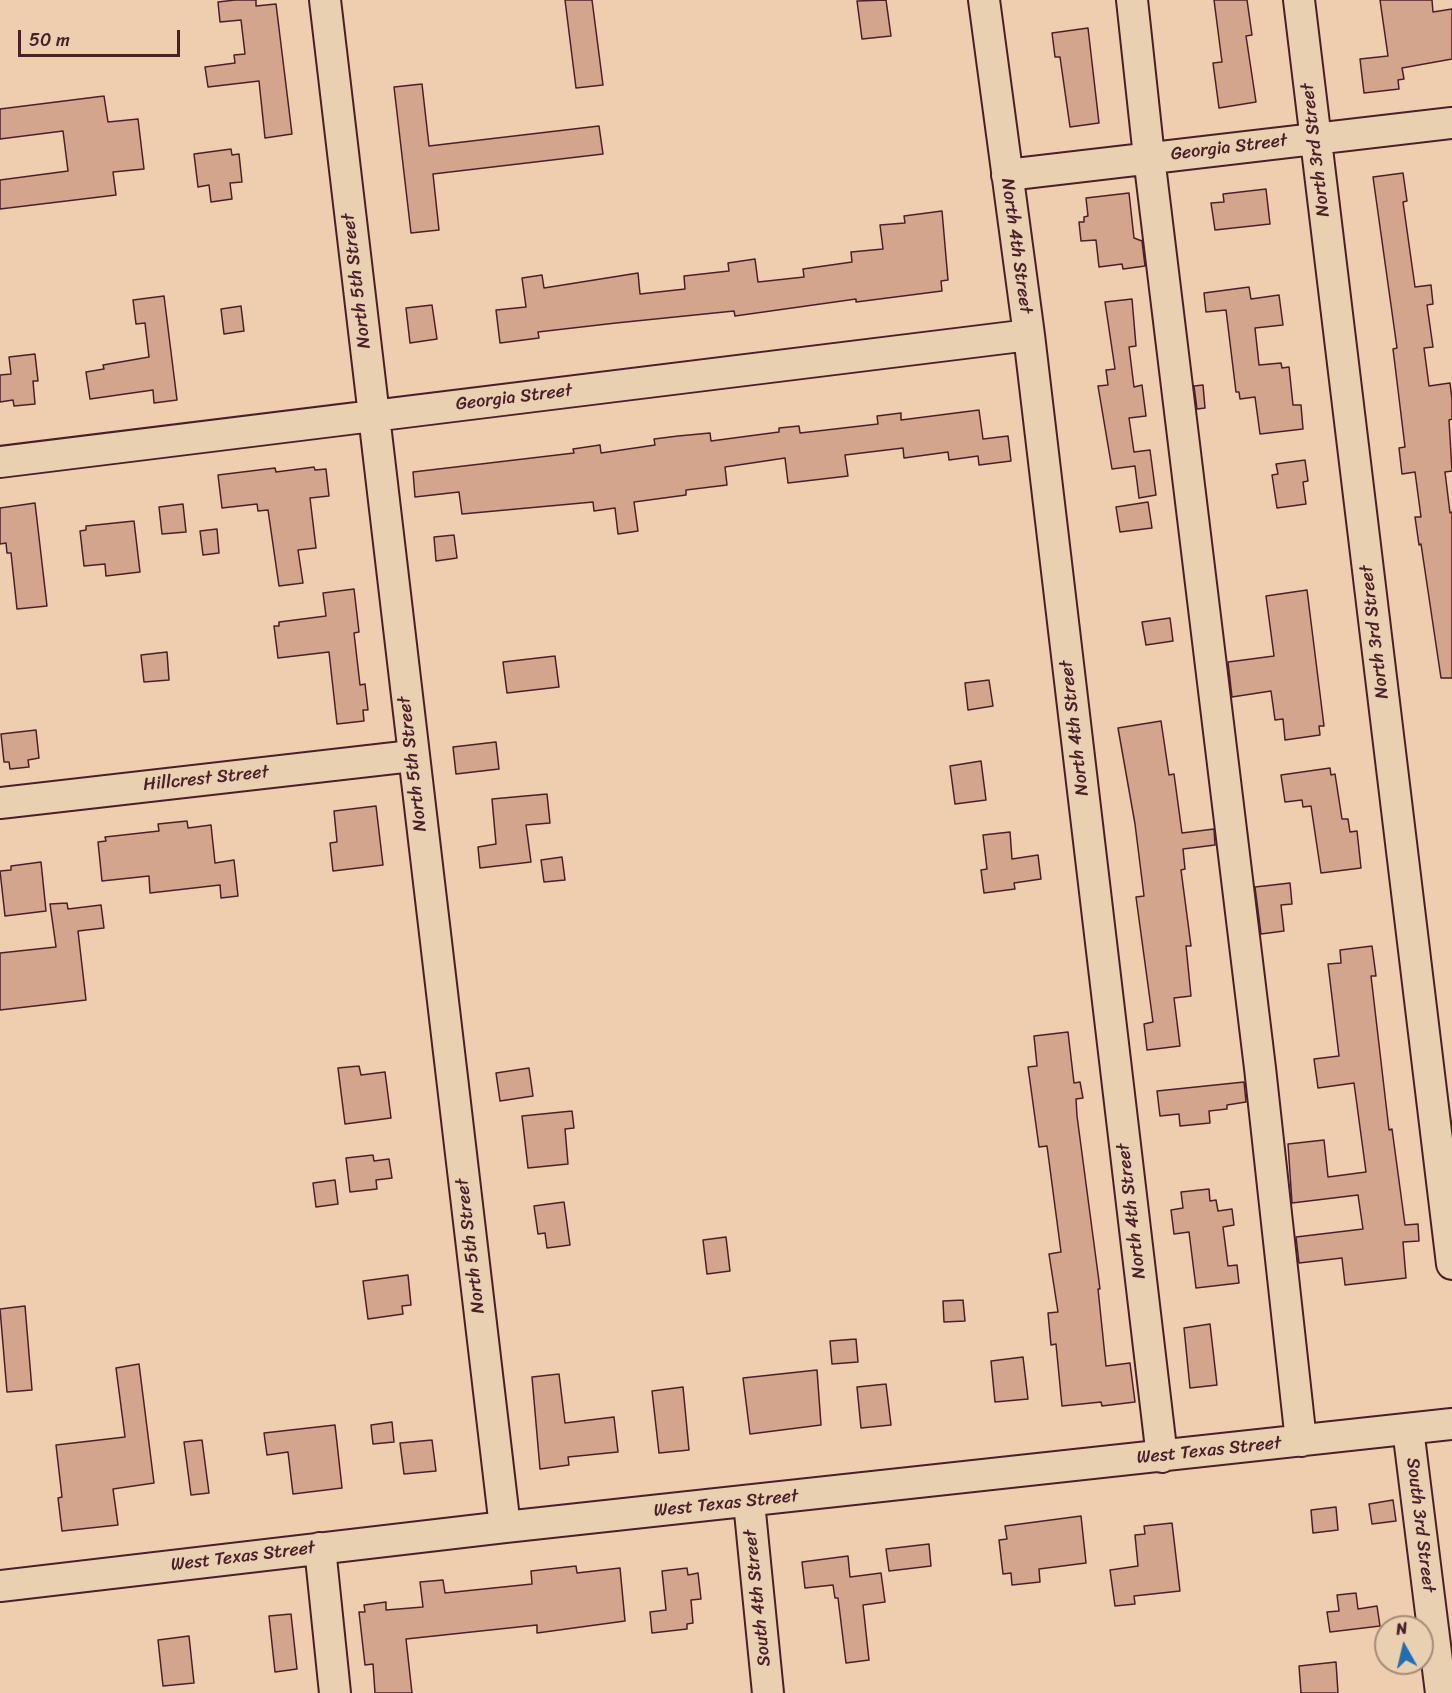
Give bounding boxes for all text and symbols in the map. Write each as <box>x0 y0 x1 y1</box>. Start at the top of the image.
scale bar <box>21 18 183 56</box>
text: 50 m <box>29 24 70 56</box>
street label: North 3rd Street <box>1297 82 1335 218</box>
street label: Georgia Street <box>1170 130 1288 166</box>
street label: North 4th Street <box>996 177 1036 315</box>
street label: North 5th Street <box>338 212 376 350</box>
street label: Georgia Street <box>455 380 573 416</box>
street label: North 3rd Street <box>1356 564 1394 700</box>
street label: North 4th Street <box>1056 659 1094 797</box>
street label: North 5th Street <box>394 695 432 833</box>
street label: Hillcrest Street <box>142 762 270 796</box>
street label: North 4th Street <box>1113 1142 1151 1280</box>
street label: North 5th Street <box>452 1177 490 1315</box>
street label: West Texas Street <box>1136 1433 1282 1469</box>
street label: South 3rd Street <box>1401 1456 1439 1594</box>
street label: West Texas Street <box>653 1486 799 1522</box>
street label: South 4th Street <box>740 1528 776 1668</box>
street label: West Texas Street <box>170 1537 316 1577</box>
text: N <box>1394 1614 1409 1644</box>
north arrow <box>1374 1615 1434 1675</box>

